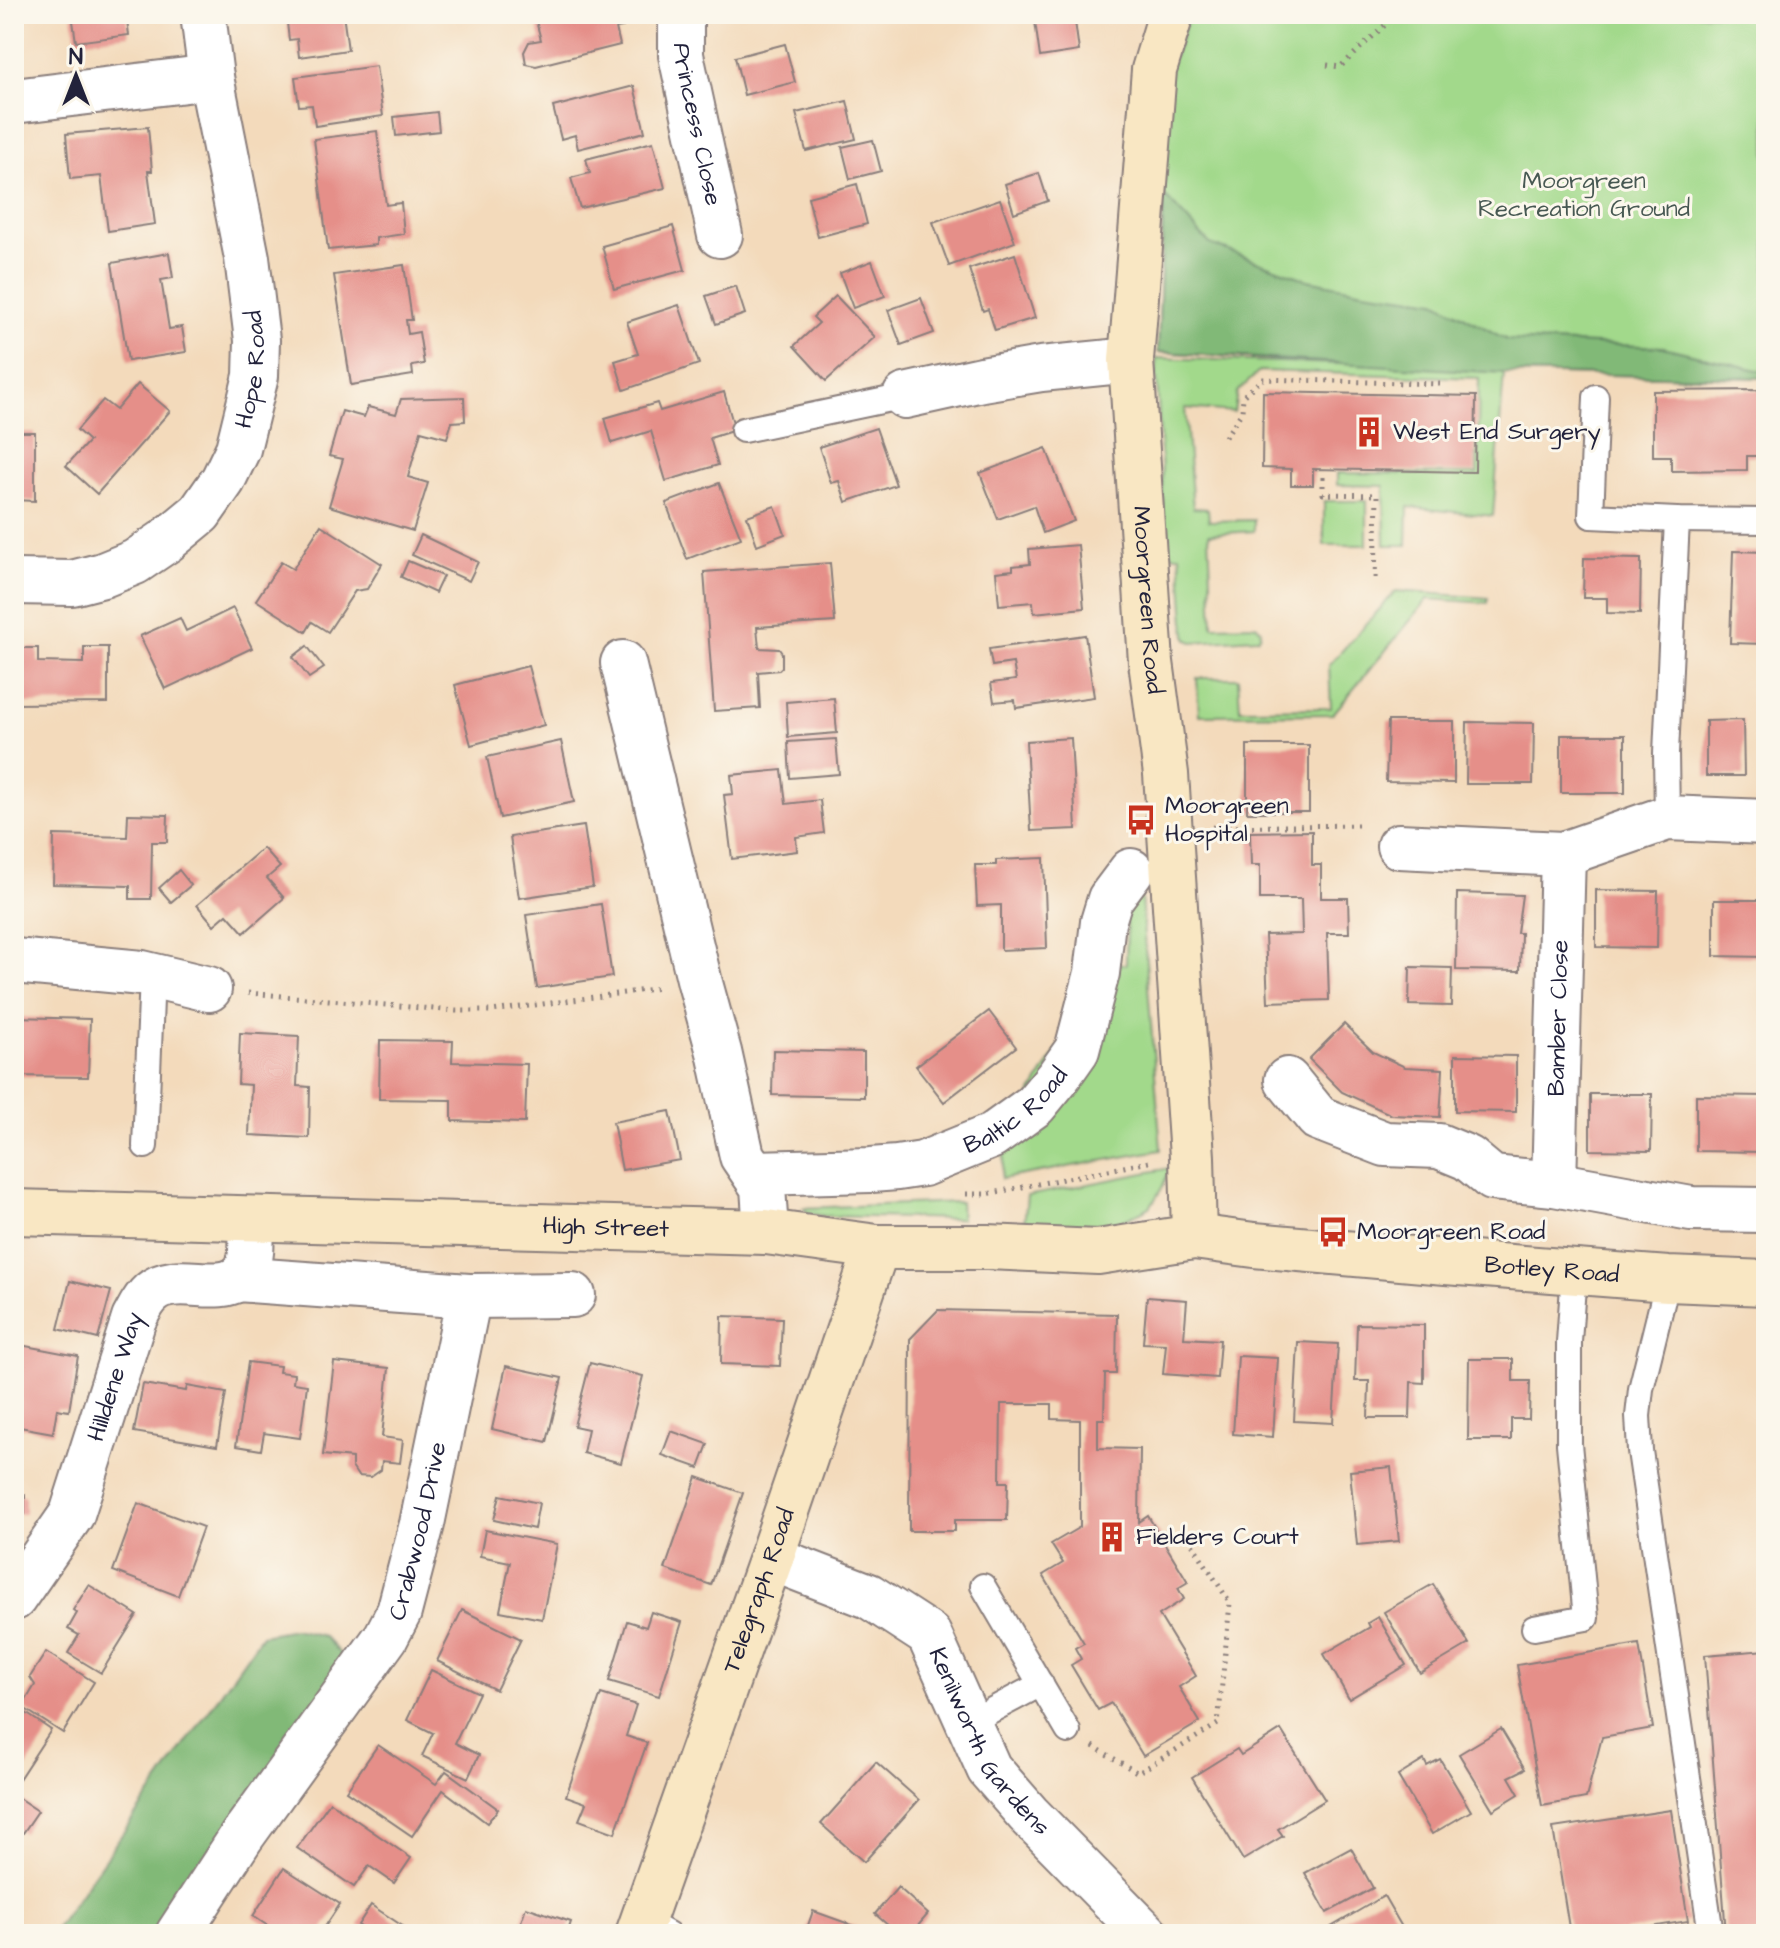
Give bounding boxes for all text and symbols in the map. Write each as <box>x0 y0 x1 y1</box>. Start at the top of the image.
north arrow <box>36 36 116 116</box>
text: N <box>69 42 83 73</box>
street label: Princess Close <box>664 43 730 209</box>
park label: Moorgreen Recreation Ground <box>1478 164 1690 226</box>
street label: Hope Road <box>227 309 274 432</box>
building icon: West End Surgery <box>1352 415 1386 449</box>
place label: West End Surgery <box>1393 415 1601 450</box>
street label: Moorgreen Road <box>1124 505 1172 696</box>
place label: Moorgreen Hospital <box>1165 789 1289 851</box>
bus stop icon: Moorgreen Hospital <box>1124 803 1158 837</box>
street label: Bamber Close <box>1539 939 1578 1097</box>
street label: Baltic Road <box>959 1061 1077 1163</box>
street label: High Street <box>542 1209 670 1246</box>
bus stop icon: Moorgreen Road <box>1316 1215 1350 1249</box>
place label: Moorgreen Road <box>1357 1215 1545 1250</box>
street label: Botley Road <box>1483 1248 1620 1292</box>
street label: Hilldene Way <box>79 1308 153 1446</box>
street label: Crabwood Drive <box>381 1439 455 1624</box>
street label: Telegraph Road <box>715 1504 804 1678</box>
building icon: Fielders Court <box>1095 1520 1129 1554</box>
place label: Fielders Court <box>1136 1520 1299 1554</box>
street label: Kenilworth Gardens <box>920 1642 1058 1844</box>

